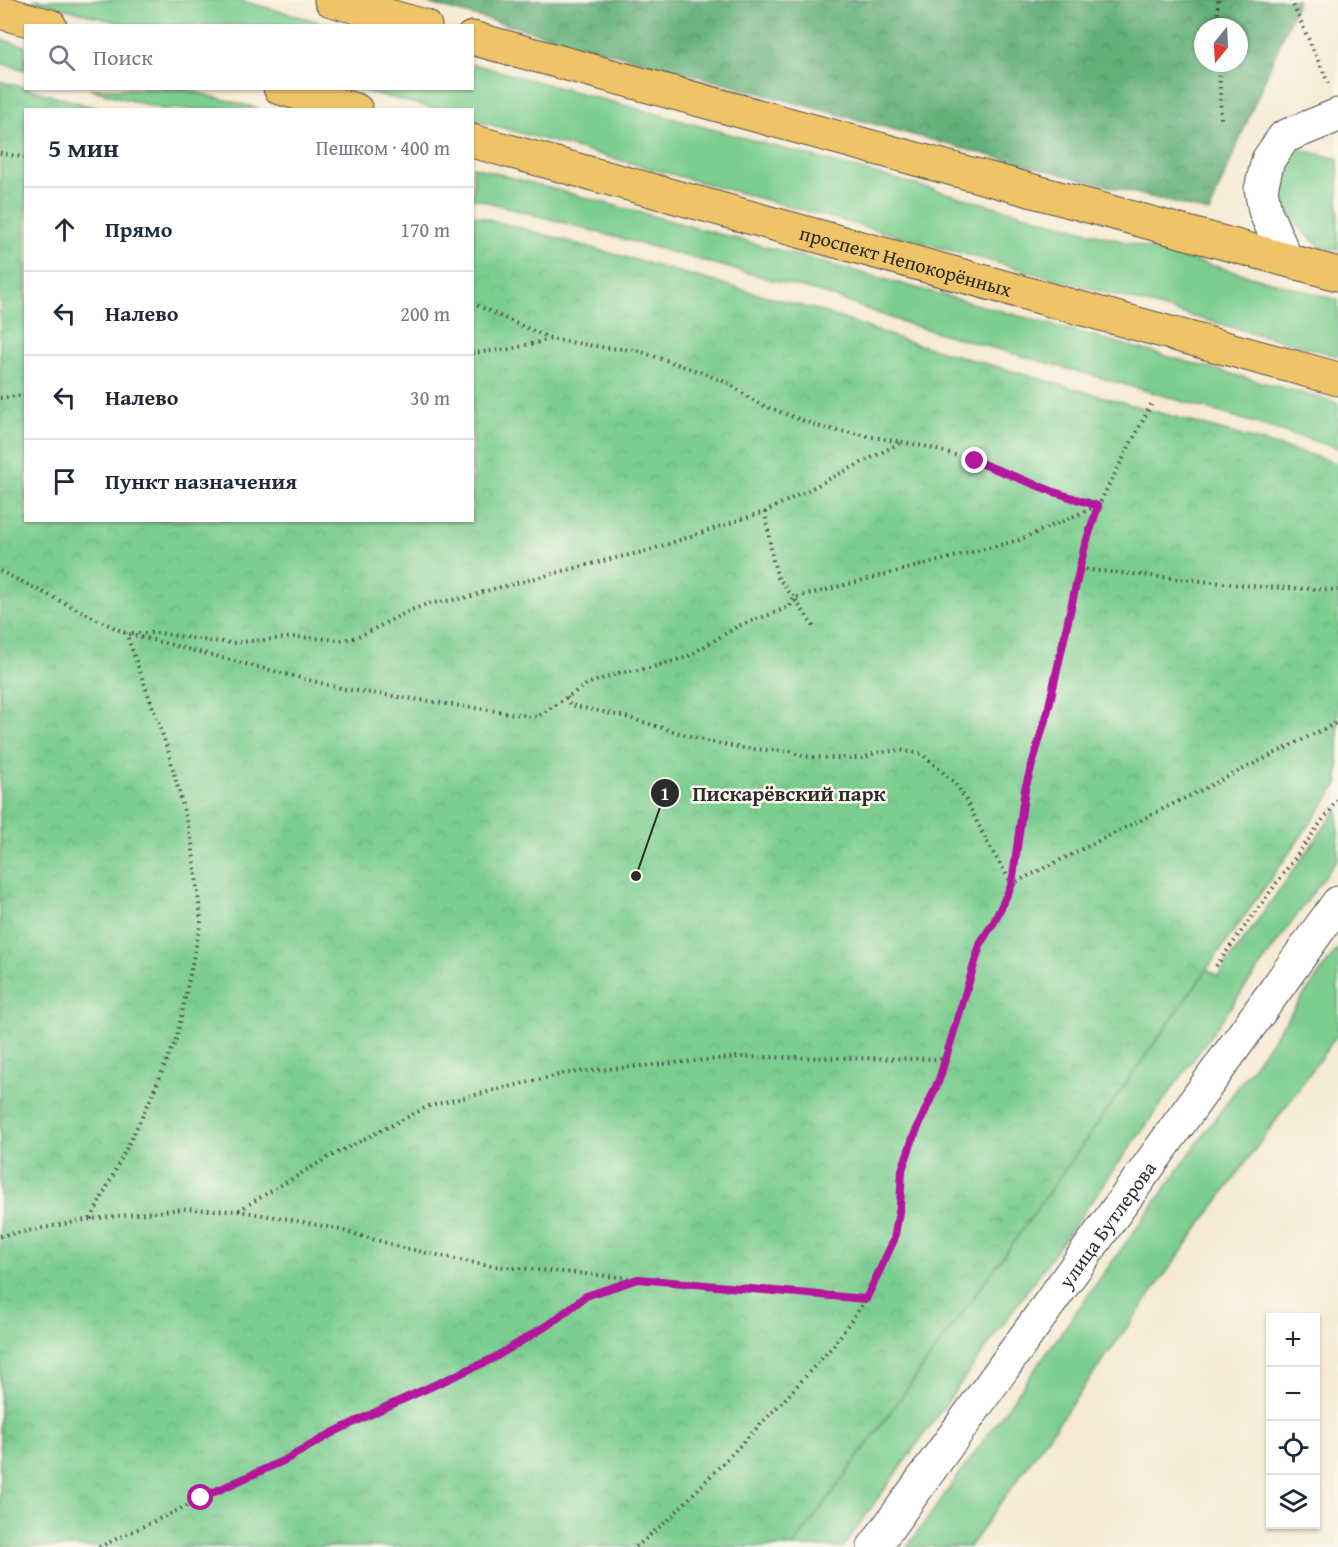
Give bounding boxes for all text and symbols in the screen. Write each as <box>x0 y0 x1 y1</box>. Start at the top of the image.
north arrow <box>1194 18 1248 72</box>
search box <box>24 24 474 90</box>
icon: search <box>45 41 78 74</box>
text: Поиск <box>93 41 153 73</box>
text: 5 мин <box>48 128 119 167</box>
text: Пешком · 400 m <box>316 133 450 162</box>
icon: ahead <box>48 213 81 246</box>
text: Прямо <box>105 213 172 245</box>
text: 170 m <box>400 215 450 244</box>
street label: проспект Непокорённых <box>797 217 1016 303</box>
icon: left <box>48 297 81 330</box>
text: Налево <box>105 297 178 329</box>
text: 200 m <box>400 299 450 328</box>
icon: left <box>48 381 81 414</box>
text: Налево <box>105 381 178 413</box>
text: 30 m <box>410 383 450 412</box>
route end <box>961 447 987 473</box>
icon: arrive <box>48 465 81 498</box>
text: Пункт назначения <box>105 465 297 497</box>
callout: Пискарёвский парк <box>650 774 897 813</box>
text: Пискарёвский парк <box>692 778 886 809</box>
text: 1 <box>660 780 670 807</box>
street label: улица Бутлерова <box>1050 1154 1163 1294</box>
map controls <box>1266 1313 1320 1529</box>
button: + <box>1266 1313 1320 1367</box>
button: − <box>1266 1367 1320 1421</box>
button: locate <box>1266 1421 1320 1475</box>
button: layers <box>1266 1475 1320 1529</box>
route start <box>187 1484 213 1510</box>

